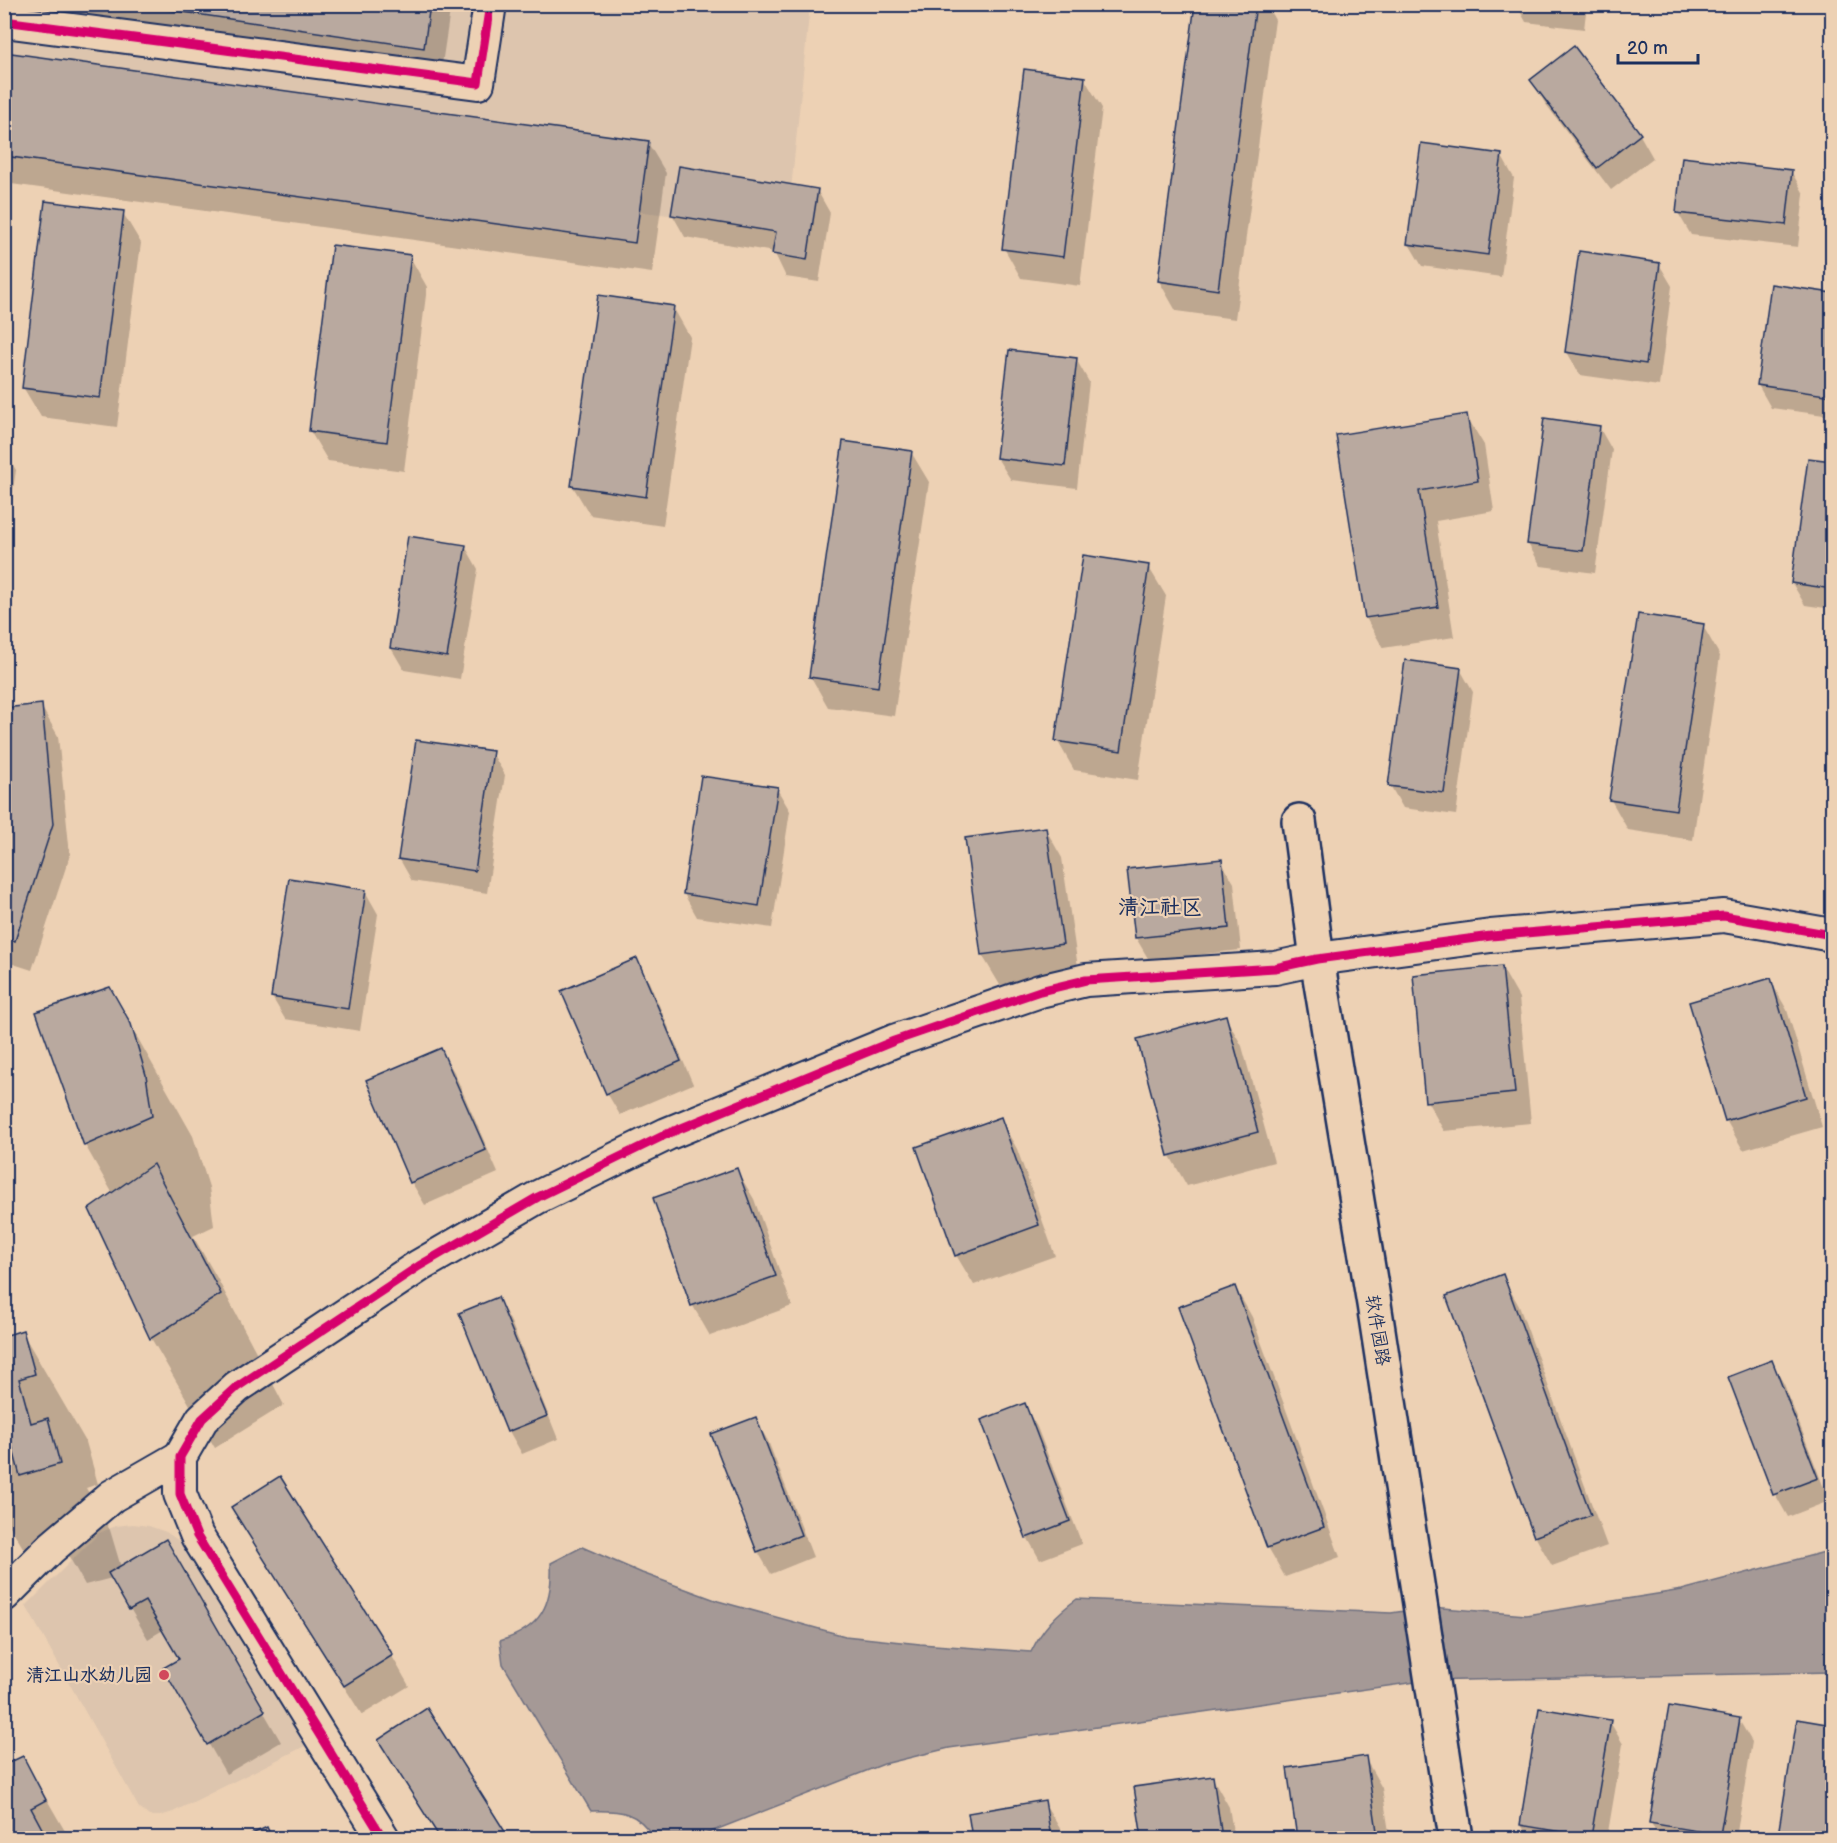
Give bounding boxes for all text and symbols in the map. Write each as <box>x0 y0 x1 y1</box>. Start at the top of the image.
scale bar <box>1618 27 1698 65</box>
text: 20 m <box>1627 38 1668 59</box>
district label: 清江社区 <box>1118 895 1202 920</box>
street label: 软件园路 <box>1362 1293 1394 1367</box>
place label: 清江山水幼儿园 <box>26 1665 152 1686</box>
marker: 清江山水幼儿园 <box>157 1668 171 1682</box>

